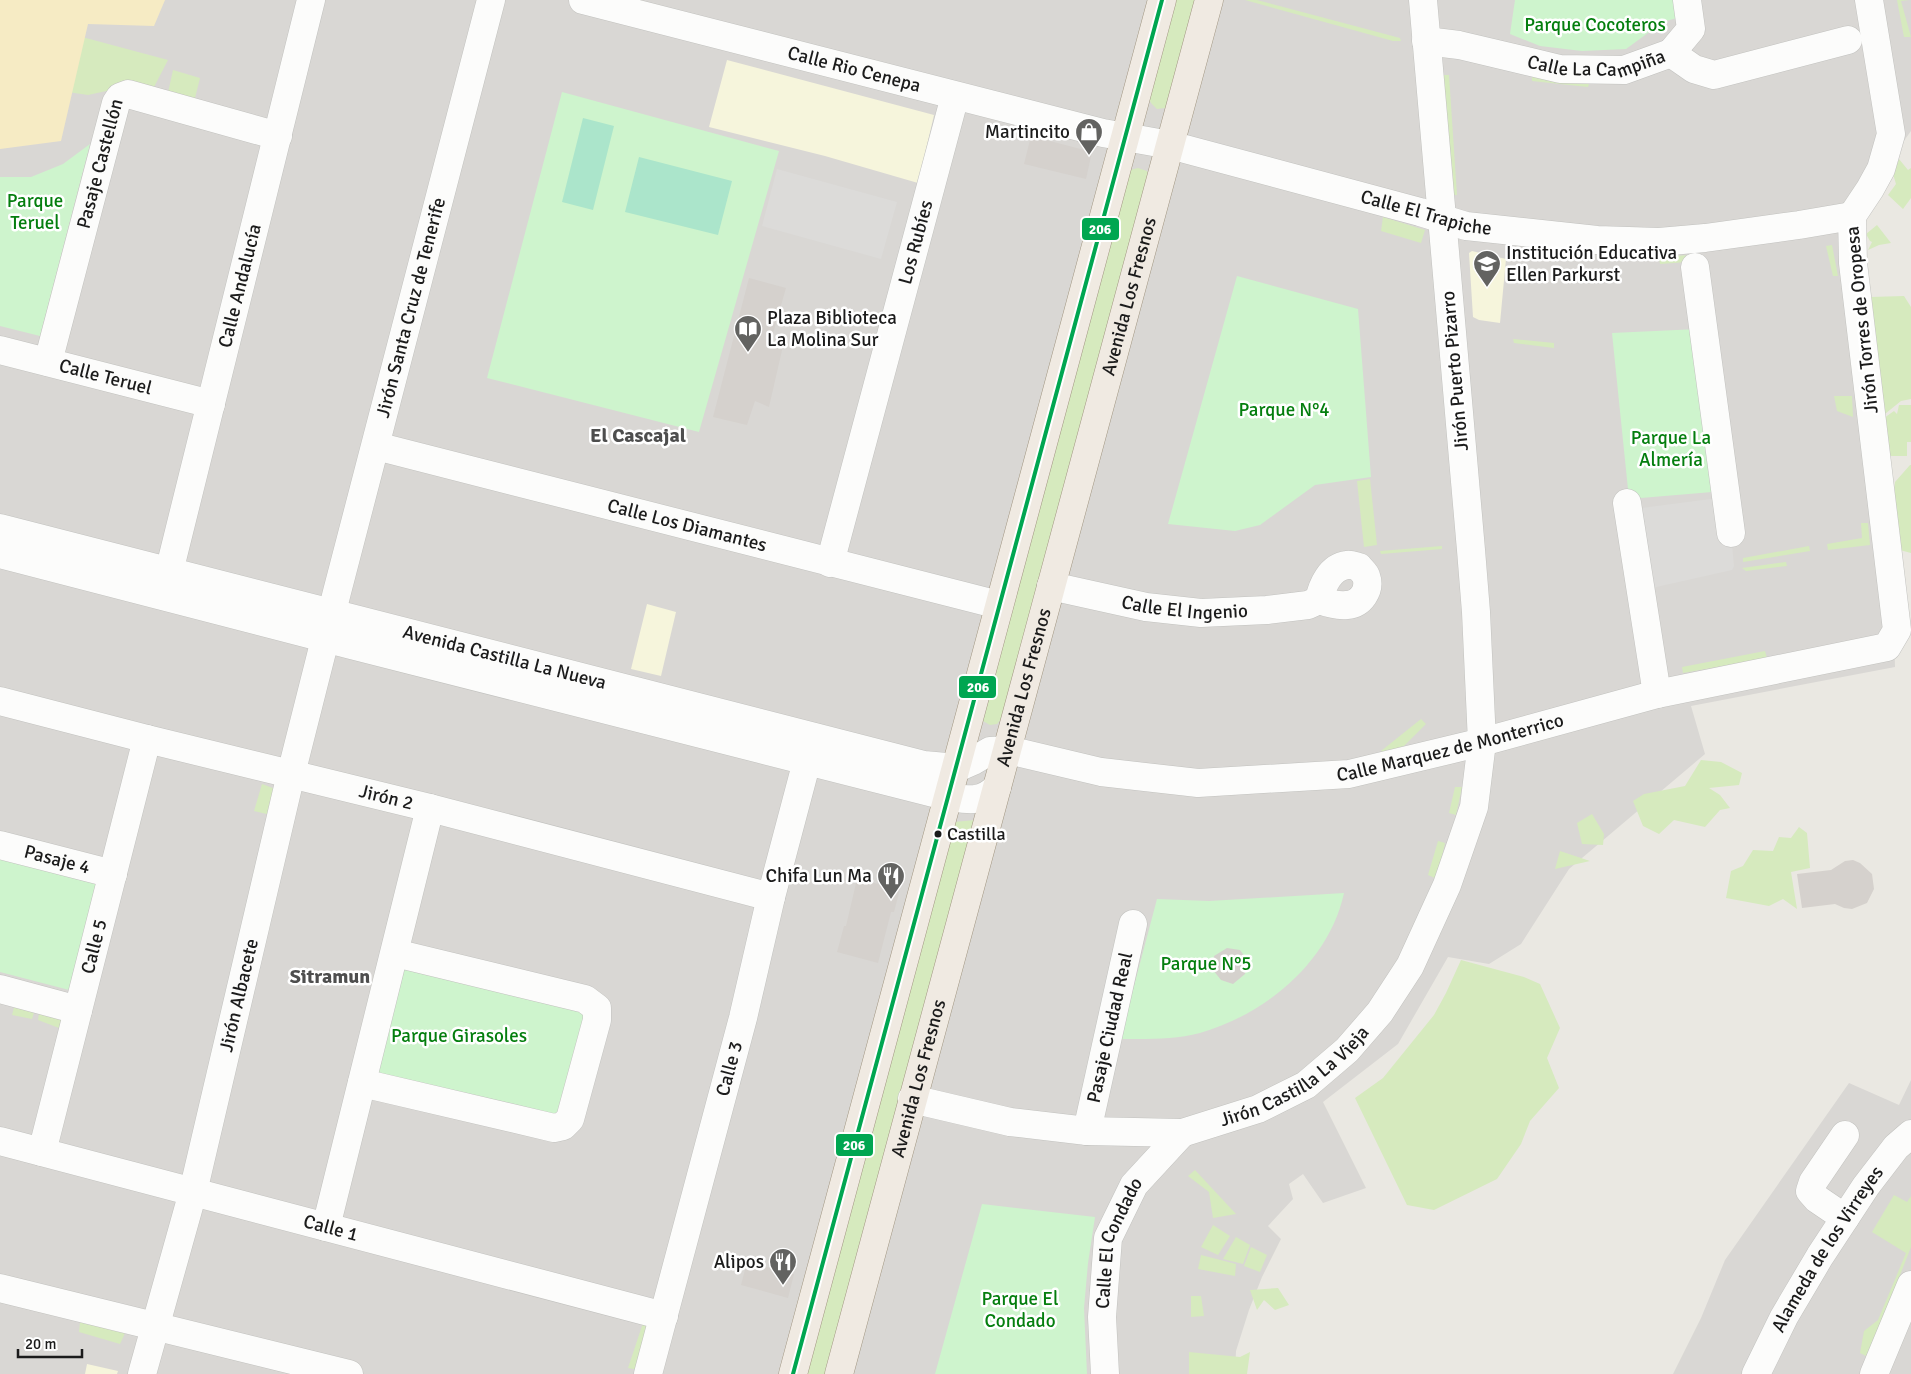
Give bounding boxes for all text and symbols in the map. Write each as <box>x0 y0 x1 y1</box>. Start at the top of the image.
park label: Parque Cocoteros <box>1524 13 1666 37</box>
street label: Calle Rio Cenepa <box>785 41 923 98</box>
street label: Calle La Campiña <box>1525 44 1669 84</box>
street label: Pasaje Castellón <box>72 96 129 231</box>
shop icon: Martincito <box>1074 117 1104 156</box>
place label: Martincito <box>985 120 1070 144</box>
street label: Calle El Trapiche <box>1358 185 1493 241</box>
park label: Parque Teruel <box>7 189 63 235</box>
street label: Jirón Santa Cruz de Tenerife <box>371 195 451 420</box>
street label: Los Rubíes <box>893 198 939 287</box>
street label: Avenida Los Fresnos <box>1096 215 1162 378</box>
line badge: 206 <box>1081 217 1120 241</box>
street label: Calle Andalucía <box>213 221 267 350</box>
text: 206 <box>1089 221 1112 238</box>
street label: Jirón Torres de Oropesa <box>1840 225 1884 415</box>
place label: Institución Educativa Ellen Parkurst <box>1506 241 1677 287</box>
school or university icon: Institución Educativa Ellen Parkurst <box>1472 249 1502 288</box>
street label: Jirón Puerto Pizarro <box>1436 290 1474 452</box>
place label: Plaza Biblioteca La Molina Sur <box>767 306 897 352</box>
library icon: Plaza Biblioteca La Molina Sur <box>733 314 763 353</box>
street label: Calle Teruel <box>57 354 155 400</box>
park label: Parque N°4 <box>1238 398 1330 422</box>
district label: El Cascajal <box>590 423 686 448</box>
park label: Parque La Almería <box>1631 426 1711 472</box>
street label: Calle Los Diamantes <box>605 493 769 557</box>
street label: Calle El Ingenio <box>1119 590 1248 625</box>
street label: Avenida Los Fresnos <box>991 606 1057 769</box>
street label: Avenida Castilla La Nueva <box>400 620 609 695</box>
line badge: 206 <box>958 675 997 699</box>
text: 206 <box>967 679 990 696</box>
street label: Calle Marquez de Monterrico <box>1336 708 1567 787</box>
street label: Jirón 2 <box>357 779 416 815</box>
place label: Castilla <box>947 823 1006 845</box>
marker: Castilla <box>933 829 943 839</box>
street label: Pasaje 4 <box>22 840 93 880</box>
restaurant icon: Chifa Lun Ma <box>876 861 906 900</box>
place label: Chifa Lun Ma <box>766 864 872 888</box>
street label: Calle 5 <box>76 917 113 976</box>
street label: Jirón Albacete <box>214 936 264 1054</box>
street label: Pasaje Ciudad Real <box>1082 950 1138 1105</box>
park label: Parque N°5 <box>1160 952 1252 976</box>
district label: Sitramun <box>290 964 370 989</box>
street label: Avenida Los Fresnos <box>886 997 951 1160</box>
street label: Jirón Castilla La Vieja <box>1217 1021 1374 1132</box>
park label: Parque Girasoles <box>391 1024 527 1048</box>
street label: Calle 3 <box>711 1039 748 1099</box>
line badge: 206 <box>835 1133 874 1157</box>
text: 206 <box>843 1137 866 1154</box>
street label: Alameda de los Virreyes <box>1766 1161 1889 1336</box>
street label: Calle El Condado <box>1091 1171 1148 1310</box>
street label: Calle 1 <box>301 1209 361 1247</box>
restaurant icon: Alipos <box>768 1247 798 1286</box>
place label: Alipos <box>714 1250 764 1274</box>
park label: Parque El Condado <box>981 1287 1059 1333</box>
scale bar <box>18 1326 81 1358</box>
text: 20 m <box>25 1335 56 1353</box>

